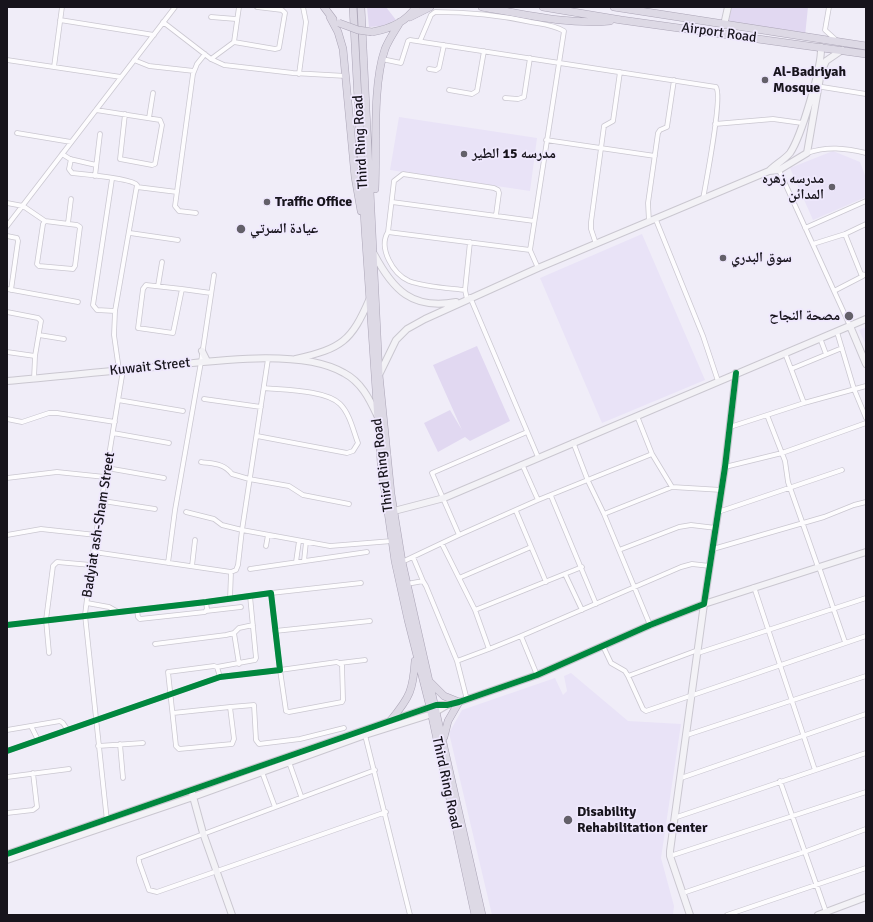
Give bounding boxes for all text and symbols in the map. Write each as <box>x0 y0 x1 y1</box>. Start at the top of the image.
street label: Airport Road <box>680 19 758 47</box>
place label: Al-Badriyah Mosque <box>773 64 846 96</box>
marker: Al-Badriyah Mosque <box>760 75 770 85</box>
street label: Third Ring Road <box>350 95 372 189</box>
place label: مدرسه 15 الطير <box>472 146 556 162</box>
marker: مدرسه 15 الطير <box>459 149 469 159</box>
place label: مدرسه زهره المدائن <box>762 171 824 204</box>
marker: مدرسه زهره المدائن <box>827 182 837 192</box>
place label: Traffic Office <box>275 194 352 210</box>
marker: Traffic Office <box>262 197 272 207</box>
place label: عيادة السرتي <box>250 221 318 237</box>
marker: عيادة السرتي <box>235 223 247 235</box>
place label: سوق البدري <box>731 250 792 266</box>
marker: سوق البدري <box>718 253 728 263</box>
place label: مصحة النجاح <box>769 308 840 324</box>
marker: مصحة النجاح <box>843 310 855 322</box>
street label: Kuwait Street <box>109 354 191 380</box>
street label: Third Ring Road <box>369 417 397 513</box>
street label: Badyiat ash-Sham Street <box>79 451 119 599</box>
street label: Third Ring Road <box>428 735 464 831</box>
place label: Disability Rehabilitation Center <box>577 804 708 836</box>
marker: Disability Rehabilitation Center <box>562 814 574 826</box>

